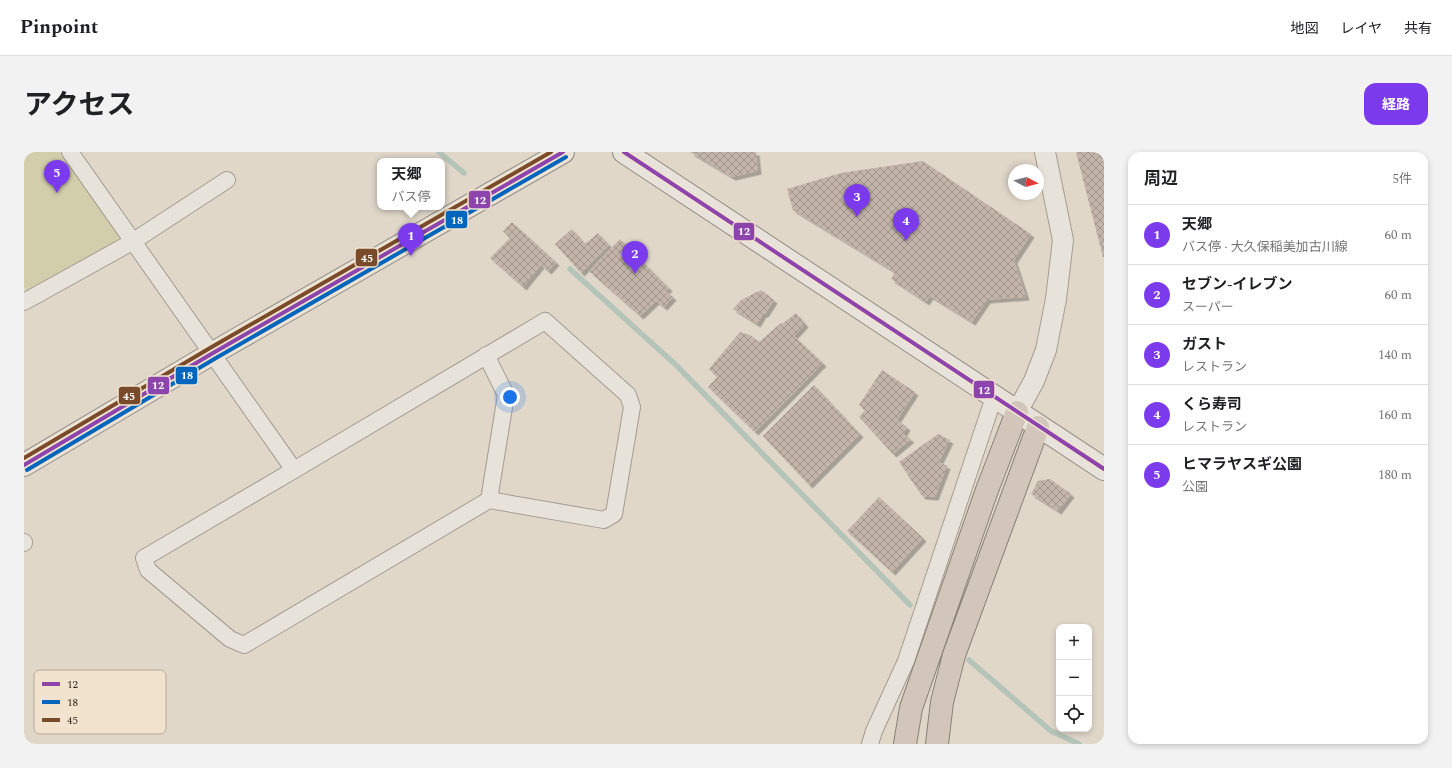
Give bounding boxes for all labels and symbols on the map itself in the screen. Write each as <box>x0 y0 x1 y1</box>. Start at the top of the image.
pin: 5 <box>44 160 70 193</box>
north arrow <box>1008 164 1044 200</box>
pin: 3 <box>844 184 870 217</box>
line badge: 12 <box>468 190 491 209</box>
text: 12 <box>474 192 486 209</box>
pin: 4 <box>893 208 919 241</box>
line badge: 18 <box>445 210 468 229</box>
text: 18 <box>451 212 463 229</box>
line badge: 12 <box>733 222 755 241</box>
pin: 1 <box>398 223 424 256</box>
text: 12 <box>738 223 750 240</box>
pin: 2 <box>622 241 648 274</box>
line badge: 45 <box>355 248 378 267</box>
text: 45 <box>361 250 373 267</box>
line badge: 18 <box>175 366 198 385</box>
text: 18 <box>181 367 193 384</box>
line badge: 12 <box>147 376 170 395</box>
text: 12 <box>152 377 164 394</box>
line badge: 12 <box>973 380 995 399</box>
text: 12 <box>978 382 990 399</box>
line badge: 45 <box>118 386 141 405</box>
your location <box>500 387 520 407</box>
text: 45 <box>123 388 135 405</box>
legend <box>34 670 166 734</box>
text: 12 <box>67 676 78 693</box>
text: 18 <box>67 694 78 711</box>
text: 45 <box>67 712 78 729</box>

